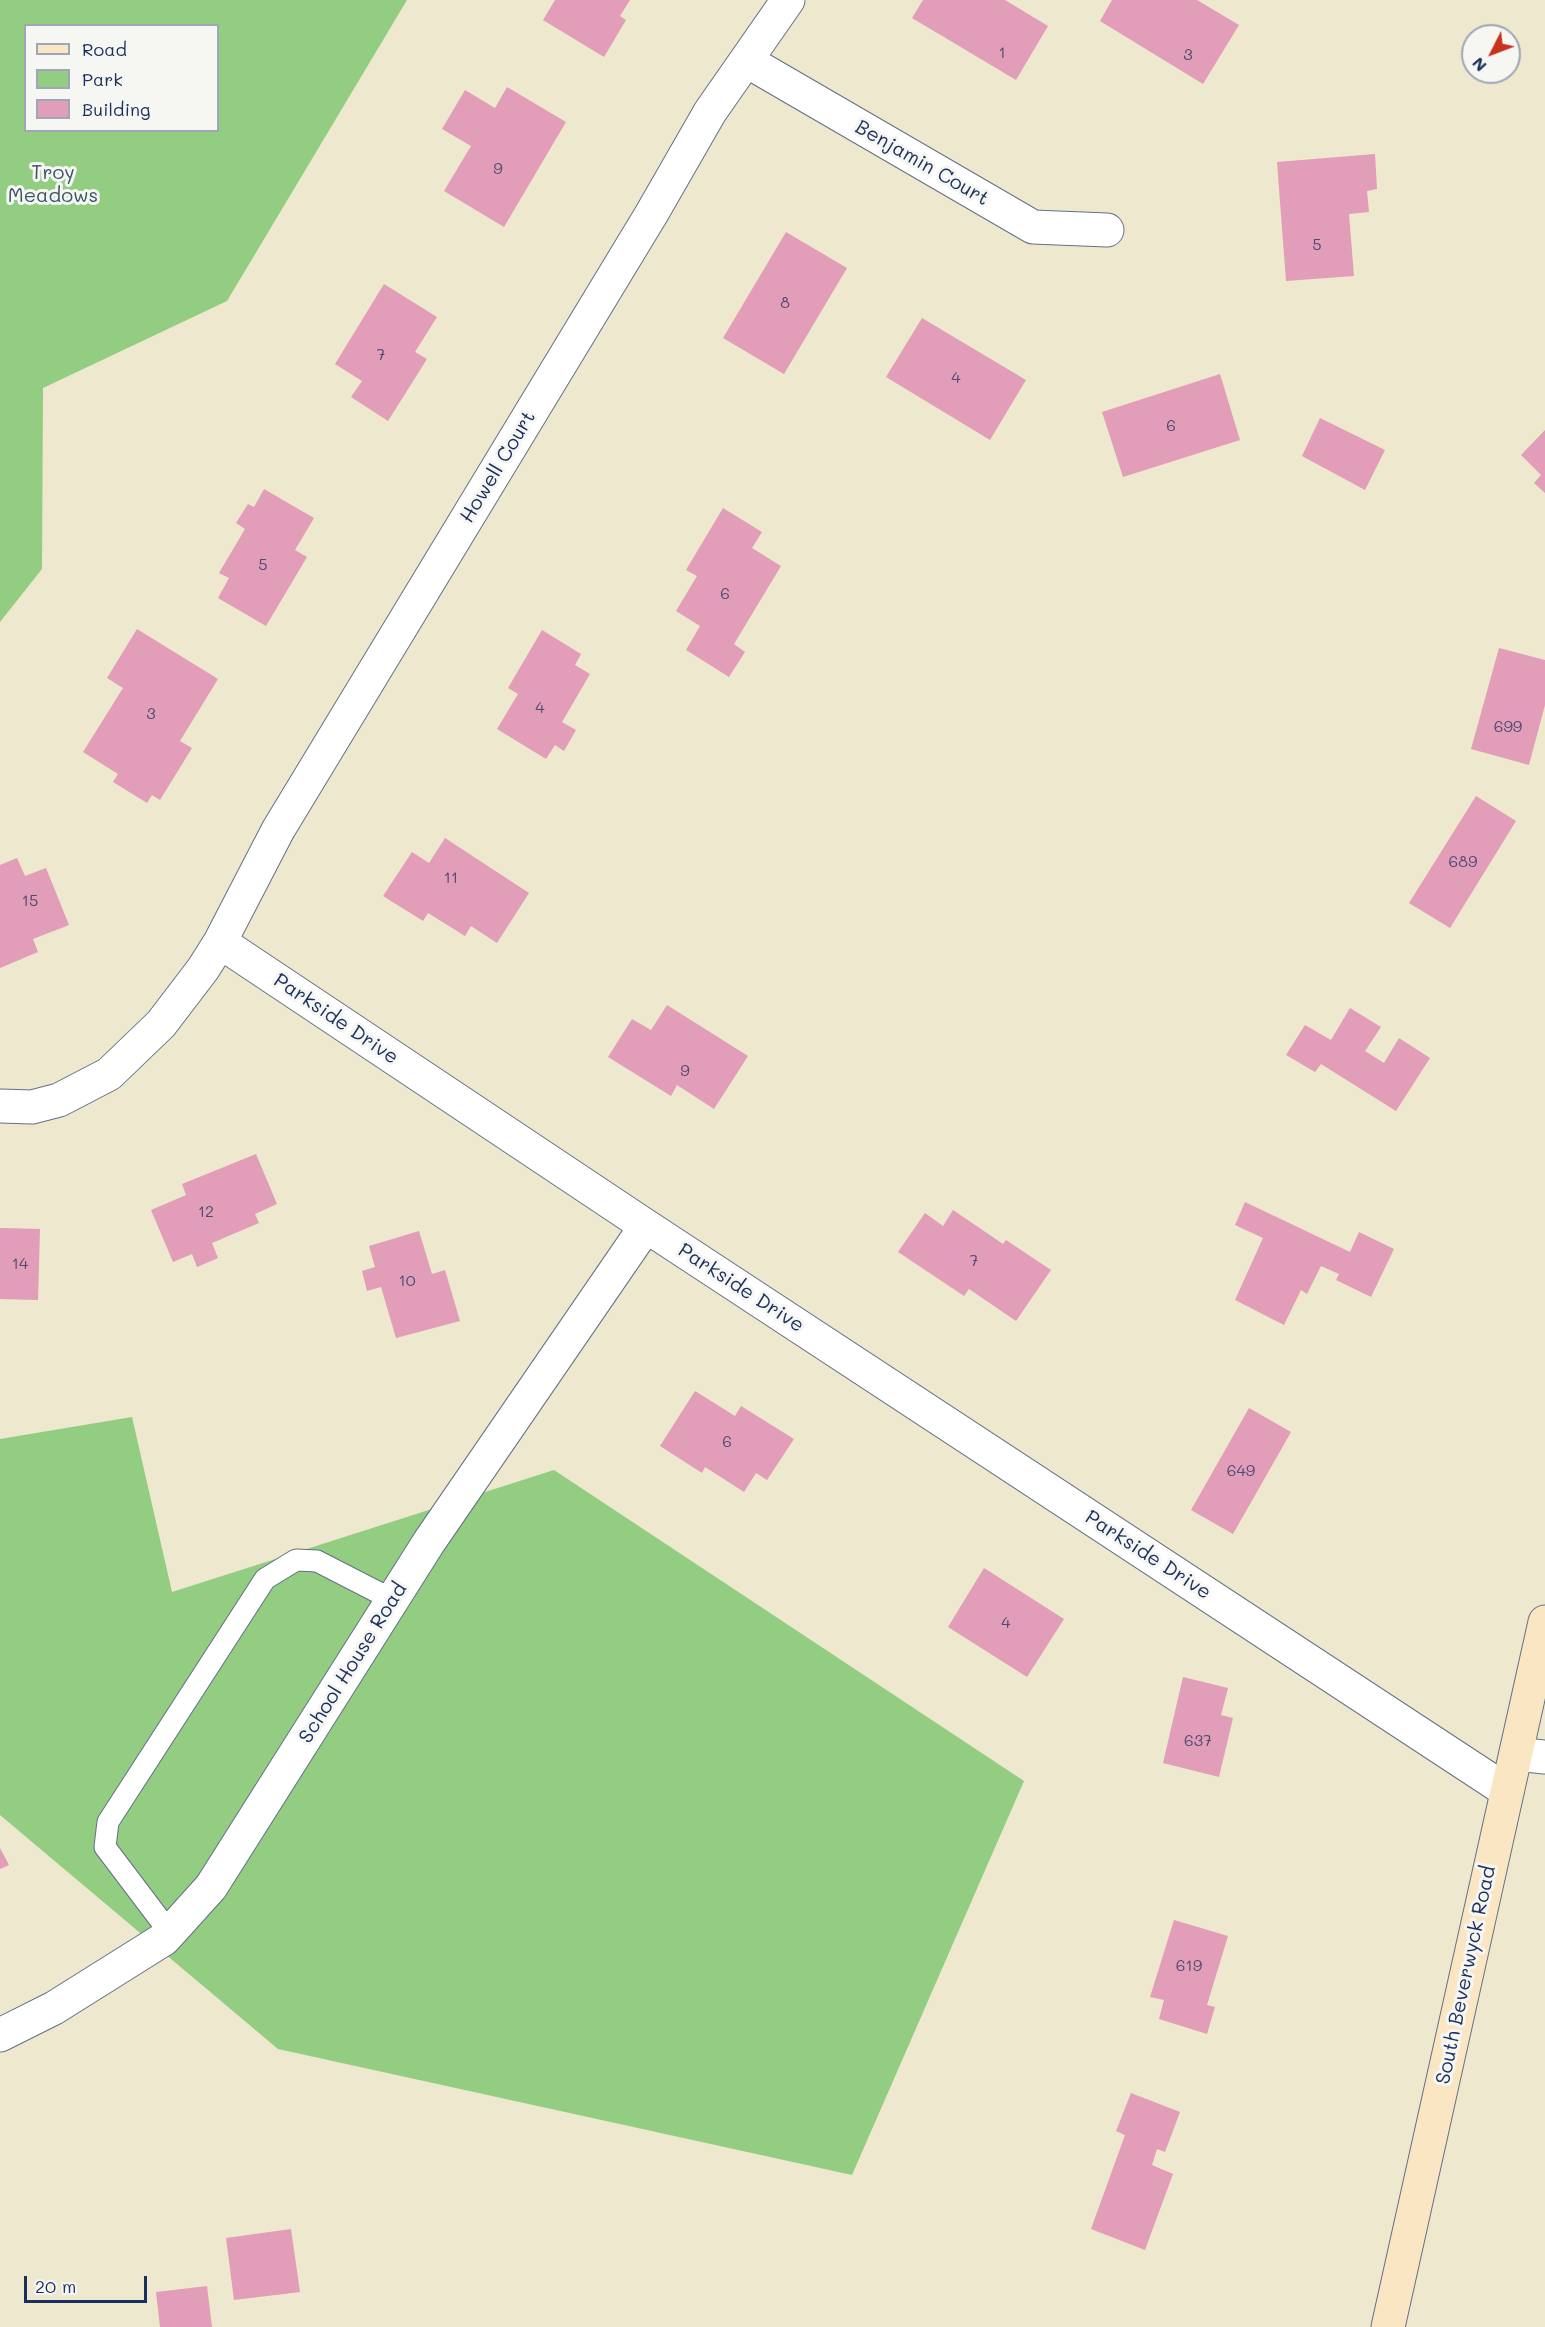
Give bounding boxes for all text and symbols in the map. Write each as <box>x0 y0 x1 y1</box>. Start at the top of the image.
legend <box>24 24 219 132</box>
north arrow <box>1461 24 1521 84</box>
text: Road <box>82 37 127 61</box>
house number: 1 <box>998 43 1006 63</box>
house number: 3 <box>1183 45 1193 65</box>
text: N <box>1467 53 1491 77</box>
text: Park <box>82 67 123 91</box>
text: Building <box>82 97 150 121</box>
street label: Benjamin Court <box>851 115 993 211</box>
house number: 9 <box>493 159 503 179</box>
park label: Troy Meadows <box>8 161 98 208</box>
house number: 5 <box>1312 235 1322 255</box>
house number: 8 <box>780 293 790 313</box>
house number: 7 <box>377 345 385 365</box>
house number: 4 <box>951 368 961 388</box>
street label: Howell Court <box>455 407 541 527</box>
house number: 6 <box>1166 416 1176 436</box>
house number: 5 <box>258 555 268 575</box>
house number: 6 <box>720 584 730 604</box>
house number: 4 <box>535 698 545 718</box>
house number: 3 <box>146 704 156 724</box>
house number: 699 <box>1494 717 1522 737</box>
house number: 689 <box>1449 852 1477 872</box>
house number: 11 <box>444 868 458 888</box>
house number: 15 <box>22 891 38 911</box>
street label: Parkside Drive <box>269 968 403 1070</box>
house number: 9 <box>680 1061 690 1081</box>
house number: 12 <box>198 1202 214 1222</box>
street label: Parkside Drive <box>673 1238 809 1338</box>
house number: 7 <box>970 1251 978 1271</box>
house number: 14 <box>12 1254 28 1274</box>
house number: 10 <box>398 1271 416 1291</box>
house number: 6 <box>722 1432 732 1452</box>
house number: 649 <box>1227 1461 1255 1481</box>
street label: Parkside Drive <box>1080 1505 1216 1605</box>
street label: School House Road <box>294 1578 412 1748</box>
house number: 4 <box>1001 1613 1011 1633</box>
house number: 637 <box>1184 1731 1212 1751</box>
street label: South Beverwyck Road <box>1431 1863 1501 2087</box>
house number: 619 <box>1176 1956 1202 1976</box>
scale bar <box>27 2264 150 2302</box>
text: 20 m <box>35 2274 76 2298</box>

